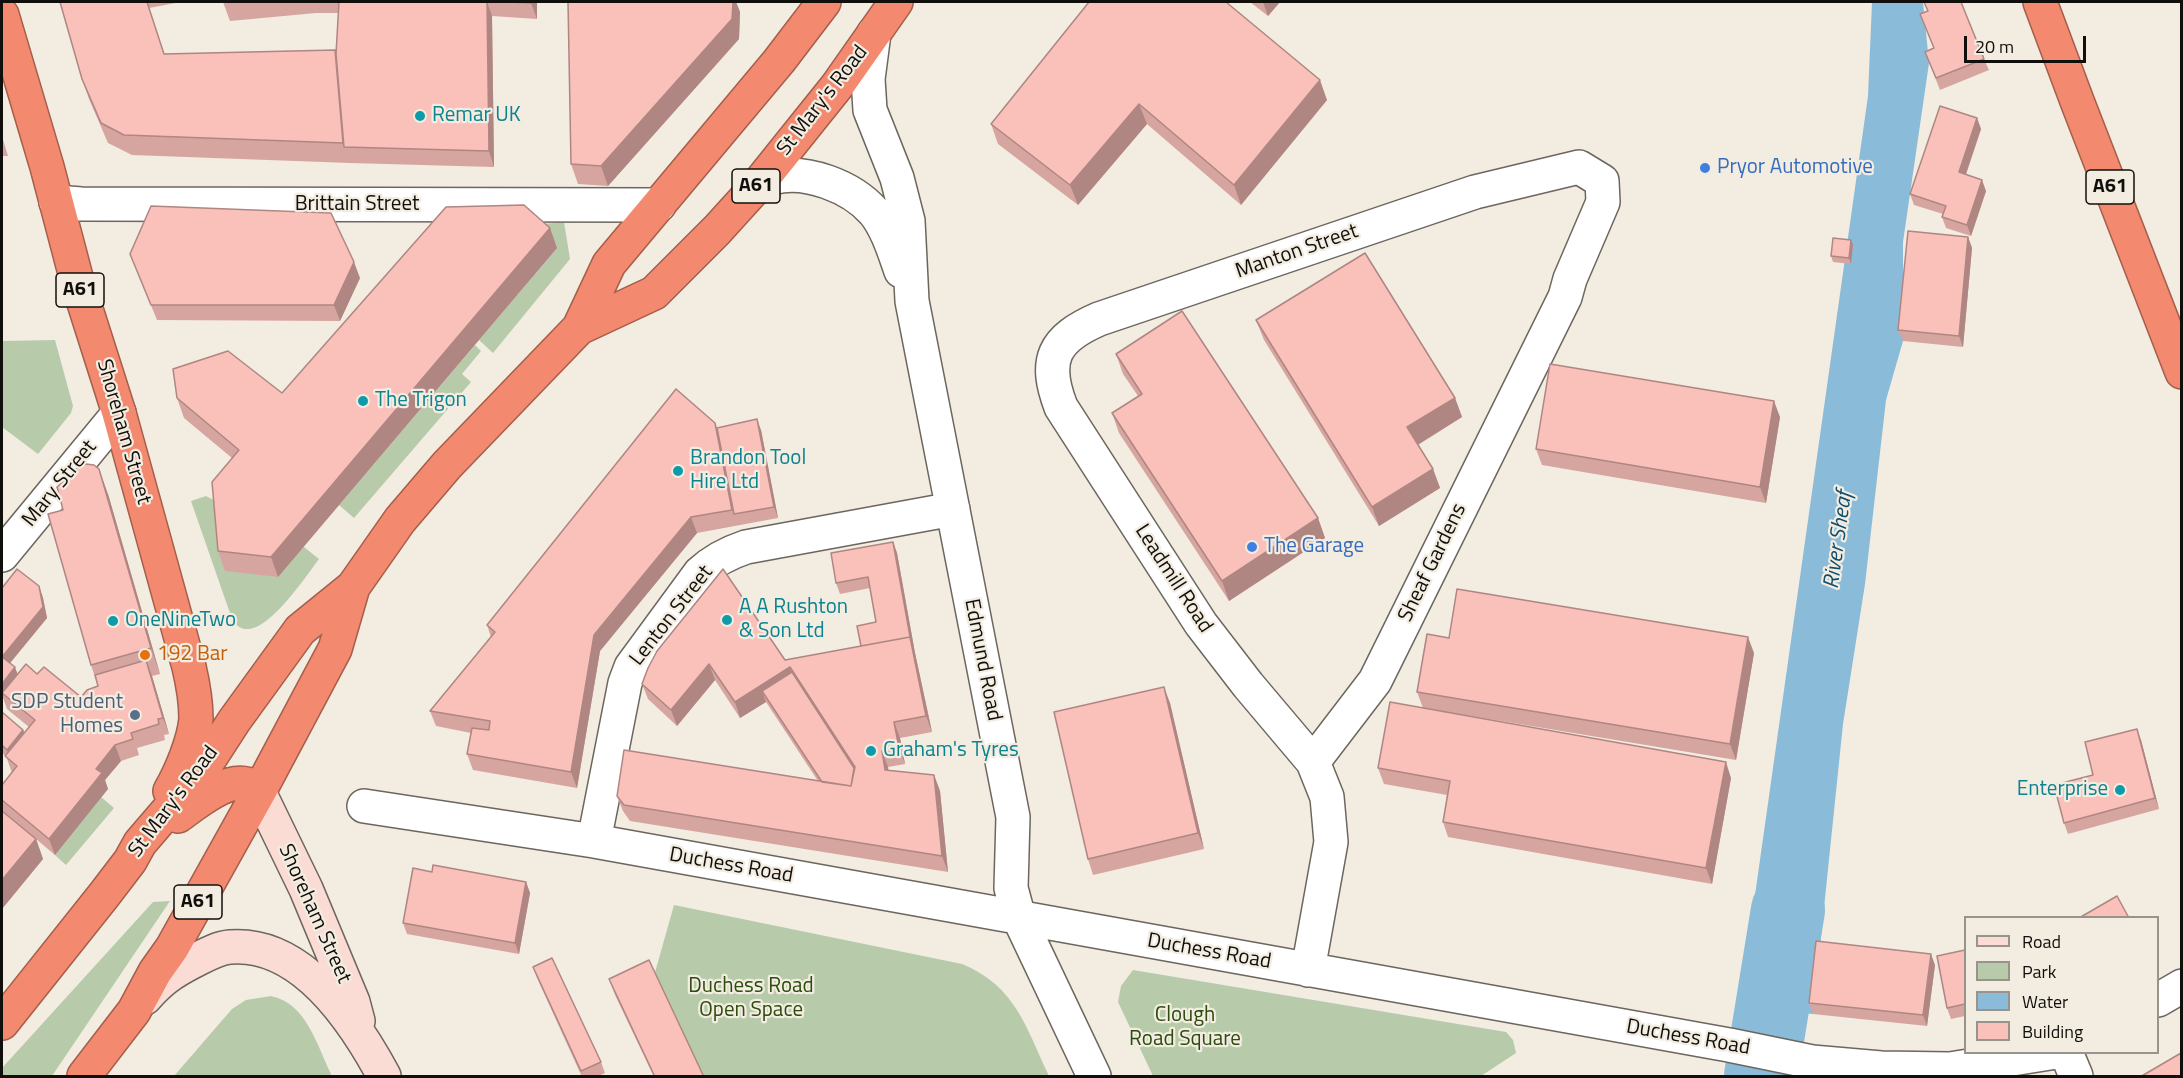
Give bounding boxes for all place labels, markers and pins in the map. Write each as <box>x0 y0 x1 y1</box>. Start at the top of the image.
place label: Remar UK <box>432 103 521 129</box>
marker: Remar UK <box>413 109 427 123</box>
place label: Pryor Automotive <box>1717 155 1873 181</box>
marker: Pryor Automotive <box>1698 161 1712 175</box>
place label: The Trigon <box>375 388 467 414</box>
marker: The Trigon <box>356 394 370 408</box>
place label: Brandon Tool Hire Ltd <box>690 446 806 496</box>
marker: Brandon Tool Hire Ltd <box>671 464 685 478</box>
place label: The Garage <box>1264 534 1364 560</box>
marker: The Garage <box>1245 540 1259 554</box>
place label: A A Rushton & Son Ltd <box>739 595 848 645</box>
place label: OneNineTwo <box>125 608 236 634</box>
marker: A A Rushton & Son Ltd <box>720 613 734 627</box>
marker: OneNineTwo <box>106 614 120 628</box>
place label: 192 Bar <box>157 642 228 668</box>
marker: 192 Bar <box>138 648 152 662</box>
place label: SDP Student Homes <box>11 690 123 740</box>
marker: SDP Student Homes <box>128 708 142 722</box>
place label: Graham's Tyres <box>883 738 1019 764</box>
marker: Graham's Tyres <box>864 744 878 758</box>
place label: Enterprise <box>2017 777 2108 803</box>
marker: Enterprise <box>2113 783 2127 797</box>

